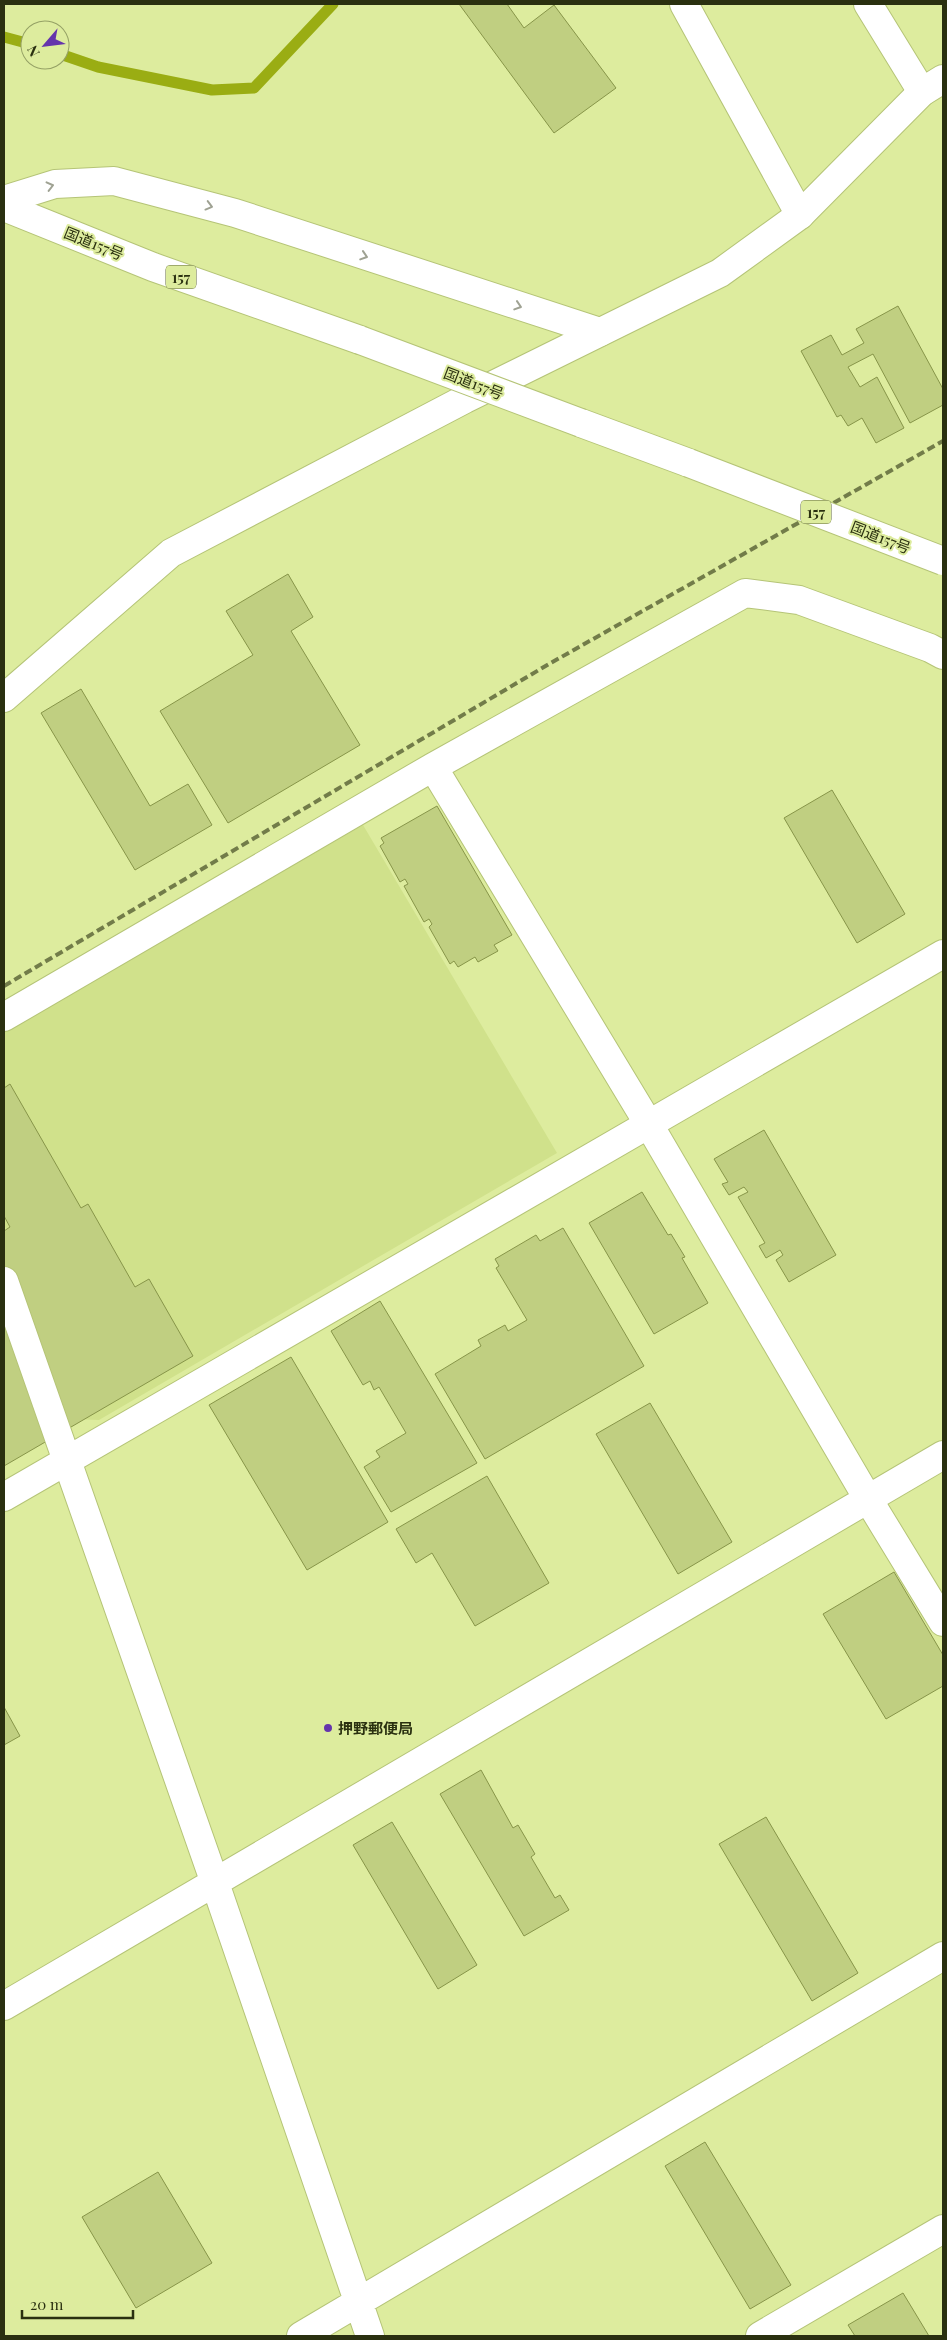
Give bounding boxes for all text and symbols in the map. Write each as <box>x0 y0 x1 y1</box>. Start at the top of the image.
north arrow <box>20 20 70 70</box>
text: N <box>22 42 44 60</box>
one-way arrow <box>46 181 55 192</box>
one-way arrow <box>205 200 214 211</box>
street label: 国道157号 <box>61 222 127 264</box>
one-way arrow <box>359 250 368 260</box>
road number: 157 <box>166 266 196 288</box>
one-way arrow <box>514 301 522 311</box>
street label: 国道157号 <box>441 362 507 404</box>
road number: 157 <box>801 501 831 524</box>
street label: 国道157号 <box>848 516 914 558</box>
place label: 押野郵便局 <box>338 1718 413 1738</box>
marker: 押野郵便局 <box>322 1722 334 1734</box>
scale bar <box>22 2288 134 2320</box>
text: 20 m <box>30 2294 64 2314</box>

